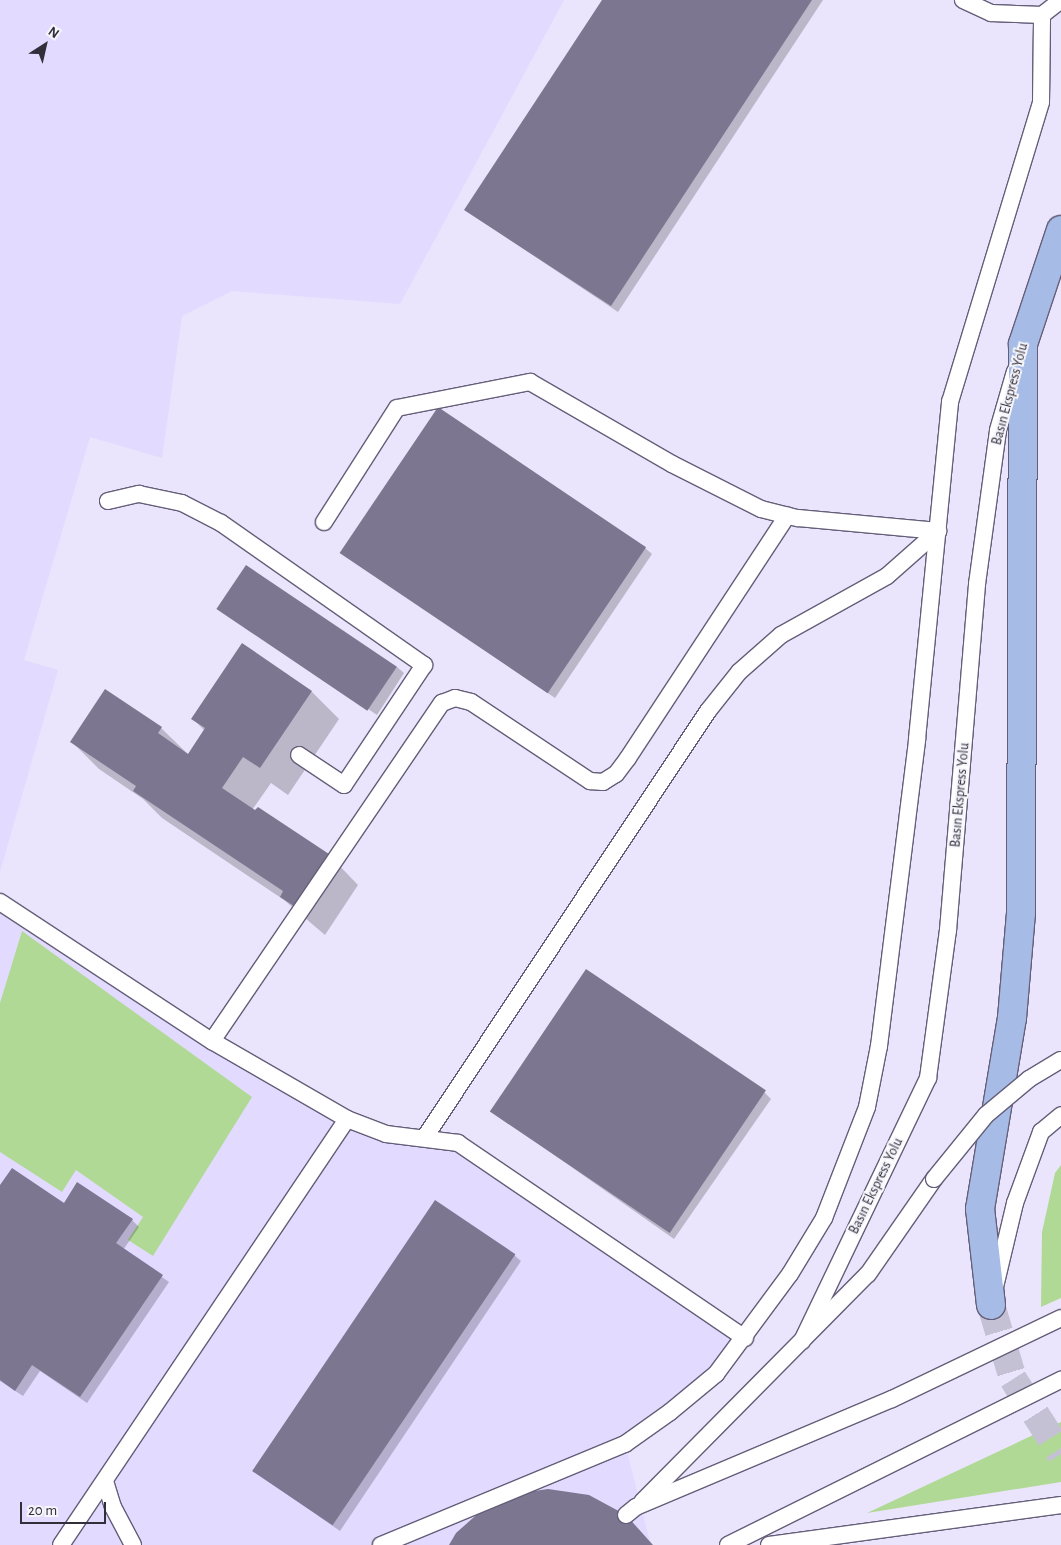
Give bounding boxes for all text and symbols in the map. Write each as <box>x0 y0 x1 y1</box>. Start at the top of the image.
north arrow <box>20 20 70 70</box>
text: N <box>46 24 62 41</box>
street label: Basın Ekspress Yolu <box>988 341 1032 447</box>
street label: Basın Ekspress Yolu <box>947 742 973 848</box>
street label: Basın Ekspress Yolu <box>845 1135 907 1237</box>
scale bar <box>22 1492 109 1524</box>
text: 20 m <box>28 1503 57 1518</box>

